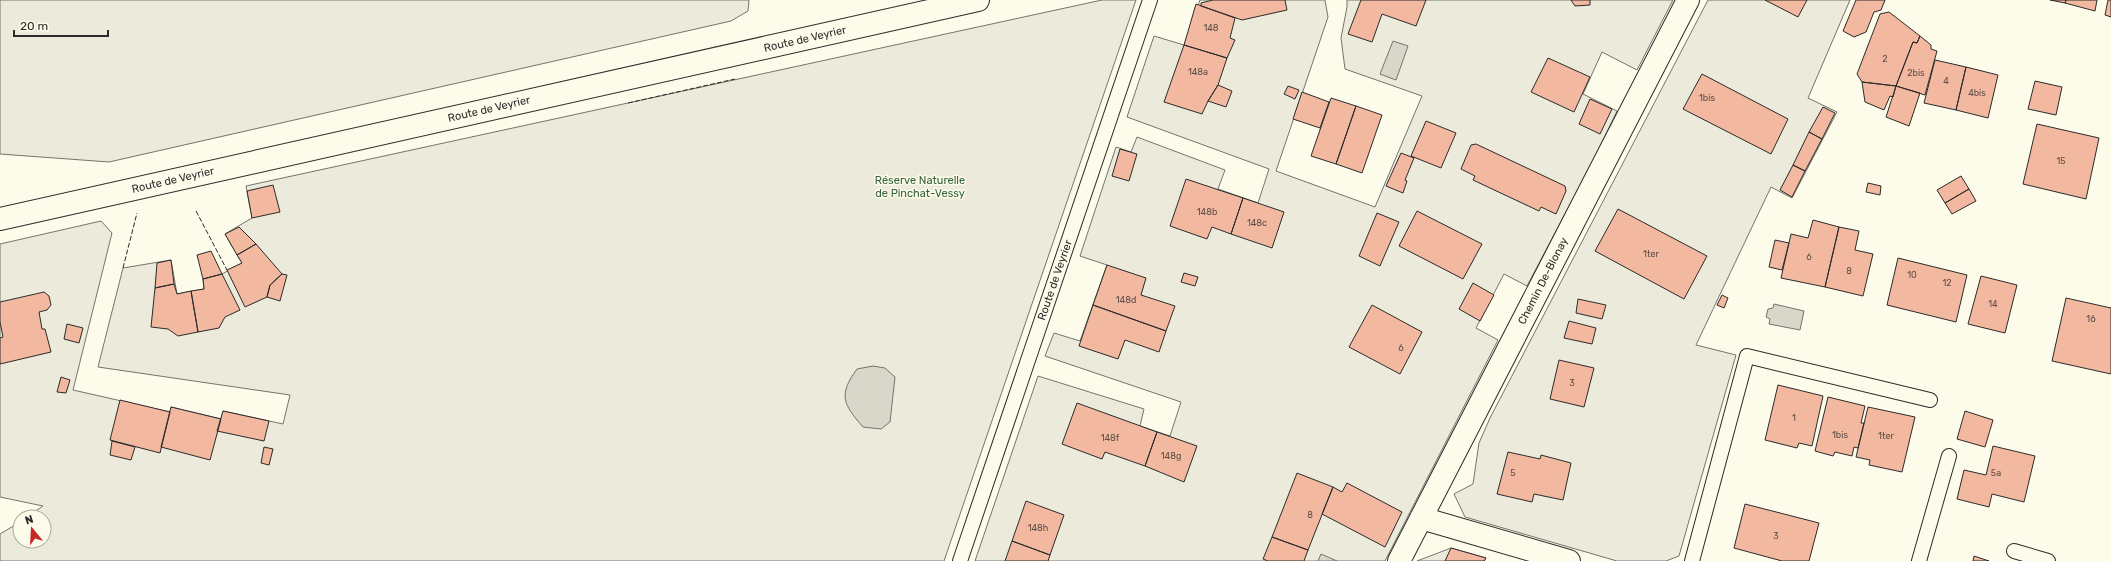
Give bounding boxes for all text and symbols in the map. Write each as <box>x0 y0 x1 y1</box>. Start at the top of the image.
scale bar <box>14 12 108 38</box>
text: 20 m <box>20 19 48 33</box>
street label: Route de Veyrier <box>763 23 848 55</box>
house number: 148 <box>1203 23 1219 33</box>
house number: 2 <box>1882 54 1888 64</box>
house number: 148a <box>1188 67 1208 77</box>
house number: 2bis <box>1907 68 1925 78</box>
house number: 4 <box>1943 76 1949 86</box>
house number: 4bis <box>1968 88 1986 98</box>
street label: Route de Veyrier <box>447 93 532 125</box>
house number: 1bis <box>1699 93 1715 103</box>
house number: 15 <box>2056 156 2066 166</box>
street label: Route de Veyrier <box>131 164 216 196</box>
park label: Réserve Naturelle de Pinchat-Vessy <box>875 174 965 200</box>
house number: 148b <box>1197 207 1217 217</box>
house number: 148c <box>1247 218 1267 228</box>
street label: Chemin De-Blonay <box>1515 235 1571 327</box>
street label: Route de Veyrier <box>1035 237 1075 322</box>
house number: 1ter <box>1643 249 1659 259</box>
house number: 6 <box>1806 252 1812 262</box>
house number: 8 <box>1846 266 1852 276</box>
house number: 10 <box>1907 270 1917 280</box>
house number: 12 <box>1942 278 1952 288</box>
house number: 148d <box>1116 295 1136 305</box>
house number: 14 <box>1988 299 1998 309</box>
house number: 16 <box>2086 314 2096 324</box>
house number: 6 <box>1398 343 1404 353</box>
house number: 3 <box>1569 378 1575 388</box>
house number: 1 <box>1792 413 1796 423</box>
house number: 1bis <box>1832 430 1848 440</box>
house number: 1ter <box>1878 431 1894 441</box>
house number: 148f <box>1101 433 1120 443</box>
house number: 148g <box>1161 451 1181 461</box>
house number: 5 <box>1510 468 1516 478</box>
house number: 5a <box>1991 468 2001 478</box>
north arrow <box>12 509 52 549</box>
house number: 8 <box>1307 510 1313 520</box>
text: N <box>23 513 35 527</box>
house number: 148h <box>1028 523 1048 533</box>
house number: 3 <box>1773 531 1779 541</box>

